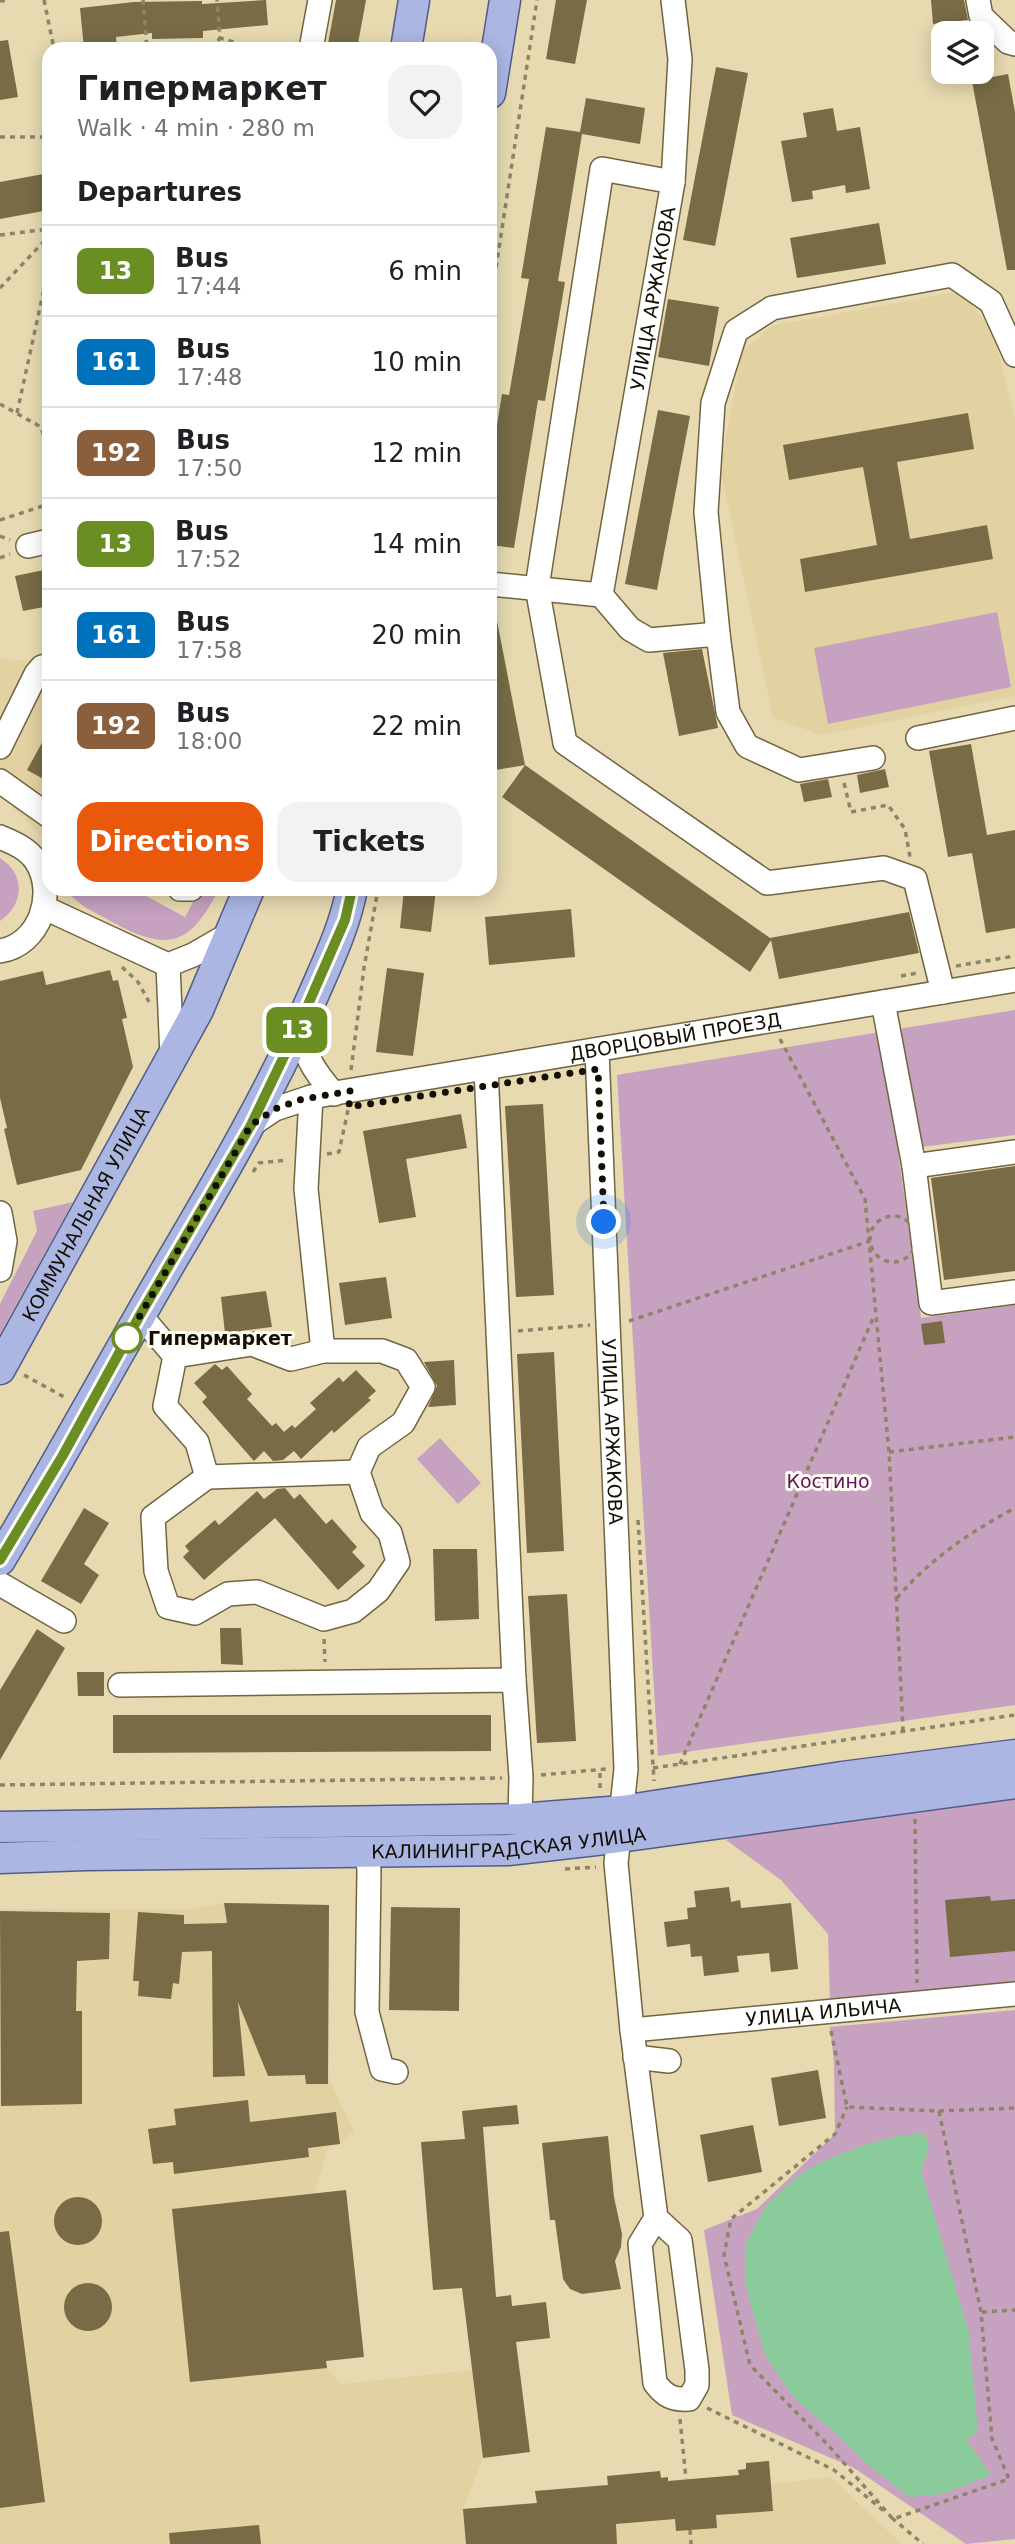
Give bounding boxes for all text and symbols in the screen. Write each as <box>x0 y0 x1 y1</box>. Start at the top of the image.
map controls <box>931 21 994 84</box>
button: layers <box>931 21 994 84</box>
button: heart <box>388 65 462 139</box>
text: Гипермаркет <box>77 69 327 108</box>
text: Walk · 4 min · 280 m <box>77 115 315 141</box>
text: Departures <box>77 177 242 207</box>
street label: УЛИЦА АРЖАКОВА <box>626 205 680 392</box>
text: Bus <box>175 243 229 273</box>
text: 6 min <box>388 256 462 286</box>
text: 13 <box>99 257 132 285</box>
text: 17:44 <box>175 273 241 299</box>
text: Bus <box>176 334 230 364</box>
text: 10 min <box>372 347 462 377</box>
text: 161 <box>91 348 141 376</box>
text: 17:48 <box>176 364 242 390</box>
text: Bus <box>176 425 230 455</box>
text: 12 min <box>372 438 462 468</box>
text: 192 <box>91 439 141 467</box>
text: 17:50 <box>176 455 242 481</box>
text: Bus <box>175 516 229 546</box>
text: 14 min <box>372 529 462 559</box>
text: 13 <box>99 530 132 558</box>
text: 17:52 <box>175 546 241 572</box>
text: Bus <box>176 607 230 637</box>
text: 20 min <box>372 620 462 650</box>
text: 161 <box>91 621 141 649</box>
text: 17:58 <box>176 637 242 663</box>
text: Bus <box>176 698 230 728</box>
text: 22 min <box>372 711 462 741</box>
text: 192 <box>91 712 141 740</box>
text: 18:00 <box>176 728 242 754</box>
button: Directions <box>77 802 263 882</box>
button: Tickets <box>277 802 462 882</box>
line badge: 13 <box>266 1007 328 1053</box>
street label: ДВОРЦОВЫЙ ПРОЕЗД <box>568 1008 783 1065</box>
text: 13 <box>280 1016 314 1044</box>
street label: КОММУНАЛЬНАЯ УЛИЦА <box>17 1103 154 1325</box>
your location <box>586 1204 621 1239</box>
marker: Гипермаркет <box>112 1323 142 1353</box>
place label: Гипермаркет <box>148 1327 292 1349</box>
street label: УЛИЦА АРЖАКОВА <box>598 1338 627 1525</box>
park label: Костино <box>786 1470 870 1492</box>
street label: КАЛИНИНГРАДСКАЯ УЛИЦА <box>371 1822 647 1863</box>
street label: УЛИЦА ИЛЬИЧА <box>745 1994 902 2030</box>

